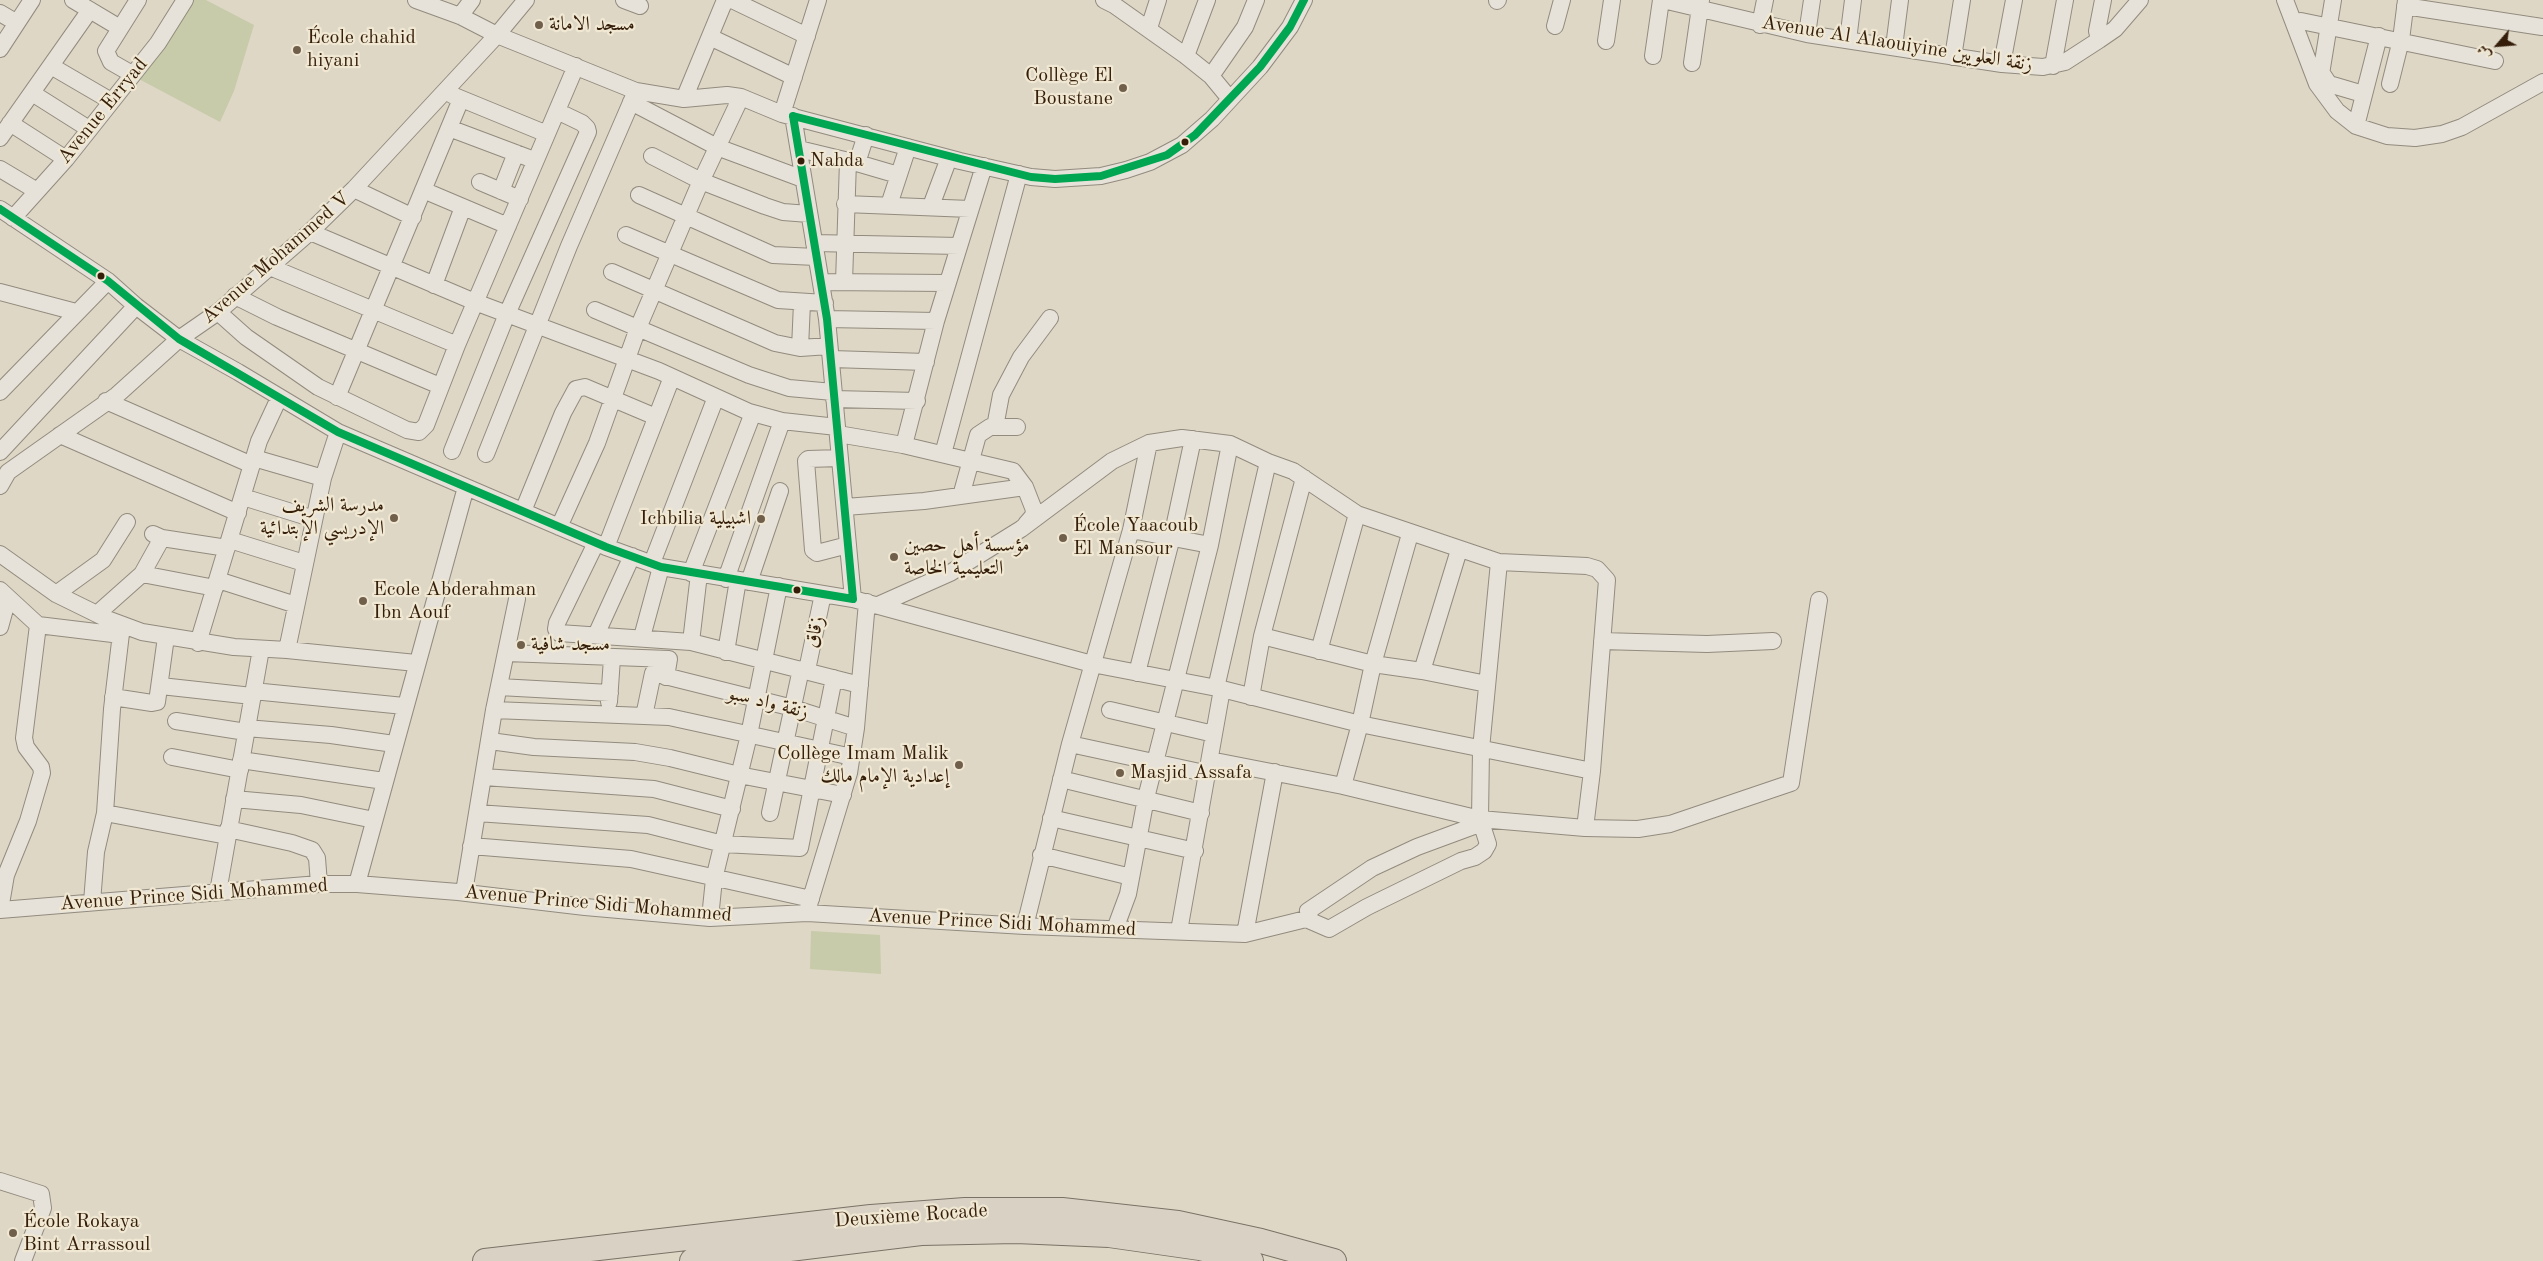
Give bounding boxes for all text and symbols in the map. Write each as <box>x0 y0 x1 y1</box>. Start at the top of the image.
street label: Avenue Al Alaouiyine زنقة العلويين <box>1760 11 2034 77</box>
place label: مسجد الامانة <box>549 13 635 37</box>
marker: مسجد الامانة <box>533 19 545 31</box>
north arrow <box>2473 20 2523 70</box>
place label: École chahid hiyani <box>307 26 416 73</box>
text: ش <box>2475 42 2494 61</box>
marker: École chahid hiyani <box>291 44 303 56</box>
street label: Avenue Erryad <box>53 53 153 169</box>
place label: Collège El Boustane <box>1025 64 1113 111</box>
marker: Collège El Boustane <box>1117 82 1129 94</box>
unlabelled marker <box>1180 137 1190 147</box>
place label: Nahda <box>810 150 864 172</box>
marker: Nahda <box>796 156 806 166</box>
street label: Avenue Mohammed V <box>197 187 355 329</box>
unlabelled marker <box>96 271 106 281</box>
place label: مدرسة الشريف الإدريسي الإبتدائية <box>260 494 384 541</box>
place label: Ichbilia اشبيلية <box>640 507 751 531</box>
marker: مدرسة الشريف الإدريسي الإبتدائية <box>388 512 400 524</box>
marker: Ichbilia اشبيلية <box>755 513 767 525</box>
place label: École Yaacoub El Mansour <box>1073 514 1198 561</box>
marker: École Yaacoub El Mansour <box>1057 532 1069 544</box>
place label: مؤسسة أهل حصين التعليمية الخاصة <box>904 534 1030 581</box>
marker: مؤسسة أهل حصين التعليمية الخاصة <box>888 551 900 563</box>
place label: Ecole Abderahman Ibn Aouf <box>373 578 536 625</box>
unlabelled marker <box>792 585 802 595</box>
marker: Ecole Abderahman Ibn Aouf <box>357 595 369 607</box>
street label: زقاق <box>800 614 830 650</box>
place label: مسجد شافية <box>531 633 610 657</box>
marker: مسجد شافية <box>515 639 527 651</box>
street label: زنقة واد سبو <box>725 681 811 725</box>
place label: Collège Imam Malik إعدادية الإمام مالك <box>777 742 949 789</box>
marker: Collège Imam Malik إعدادية الإمام مالك <box>953 759 965 771</box>
place label: Masjid Assafa <box>1130 761 1252 785</box>
marker: Masjid Assafa <box>1114 767 1126 779</box>
street label: Avenue Prince Sidi Mohammed <box>59 874 329 916</box>
street label: Avenue Prince Sidi Mohammed <box>463 880 733 928</box>
street label: Avenue Prince Sidi Mohammed <box>867 904 1137 942</box>
street label: Deuxième Rocade <box>834 1199 988 1233</box>
place label: École Rokaya Bint Arrassoul <box>23 1210 151 1257</box>
marker: École Rokaya Bint Arrassoul <box>7 1227 19 1239</box>

